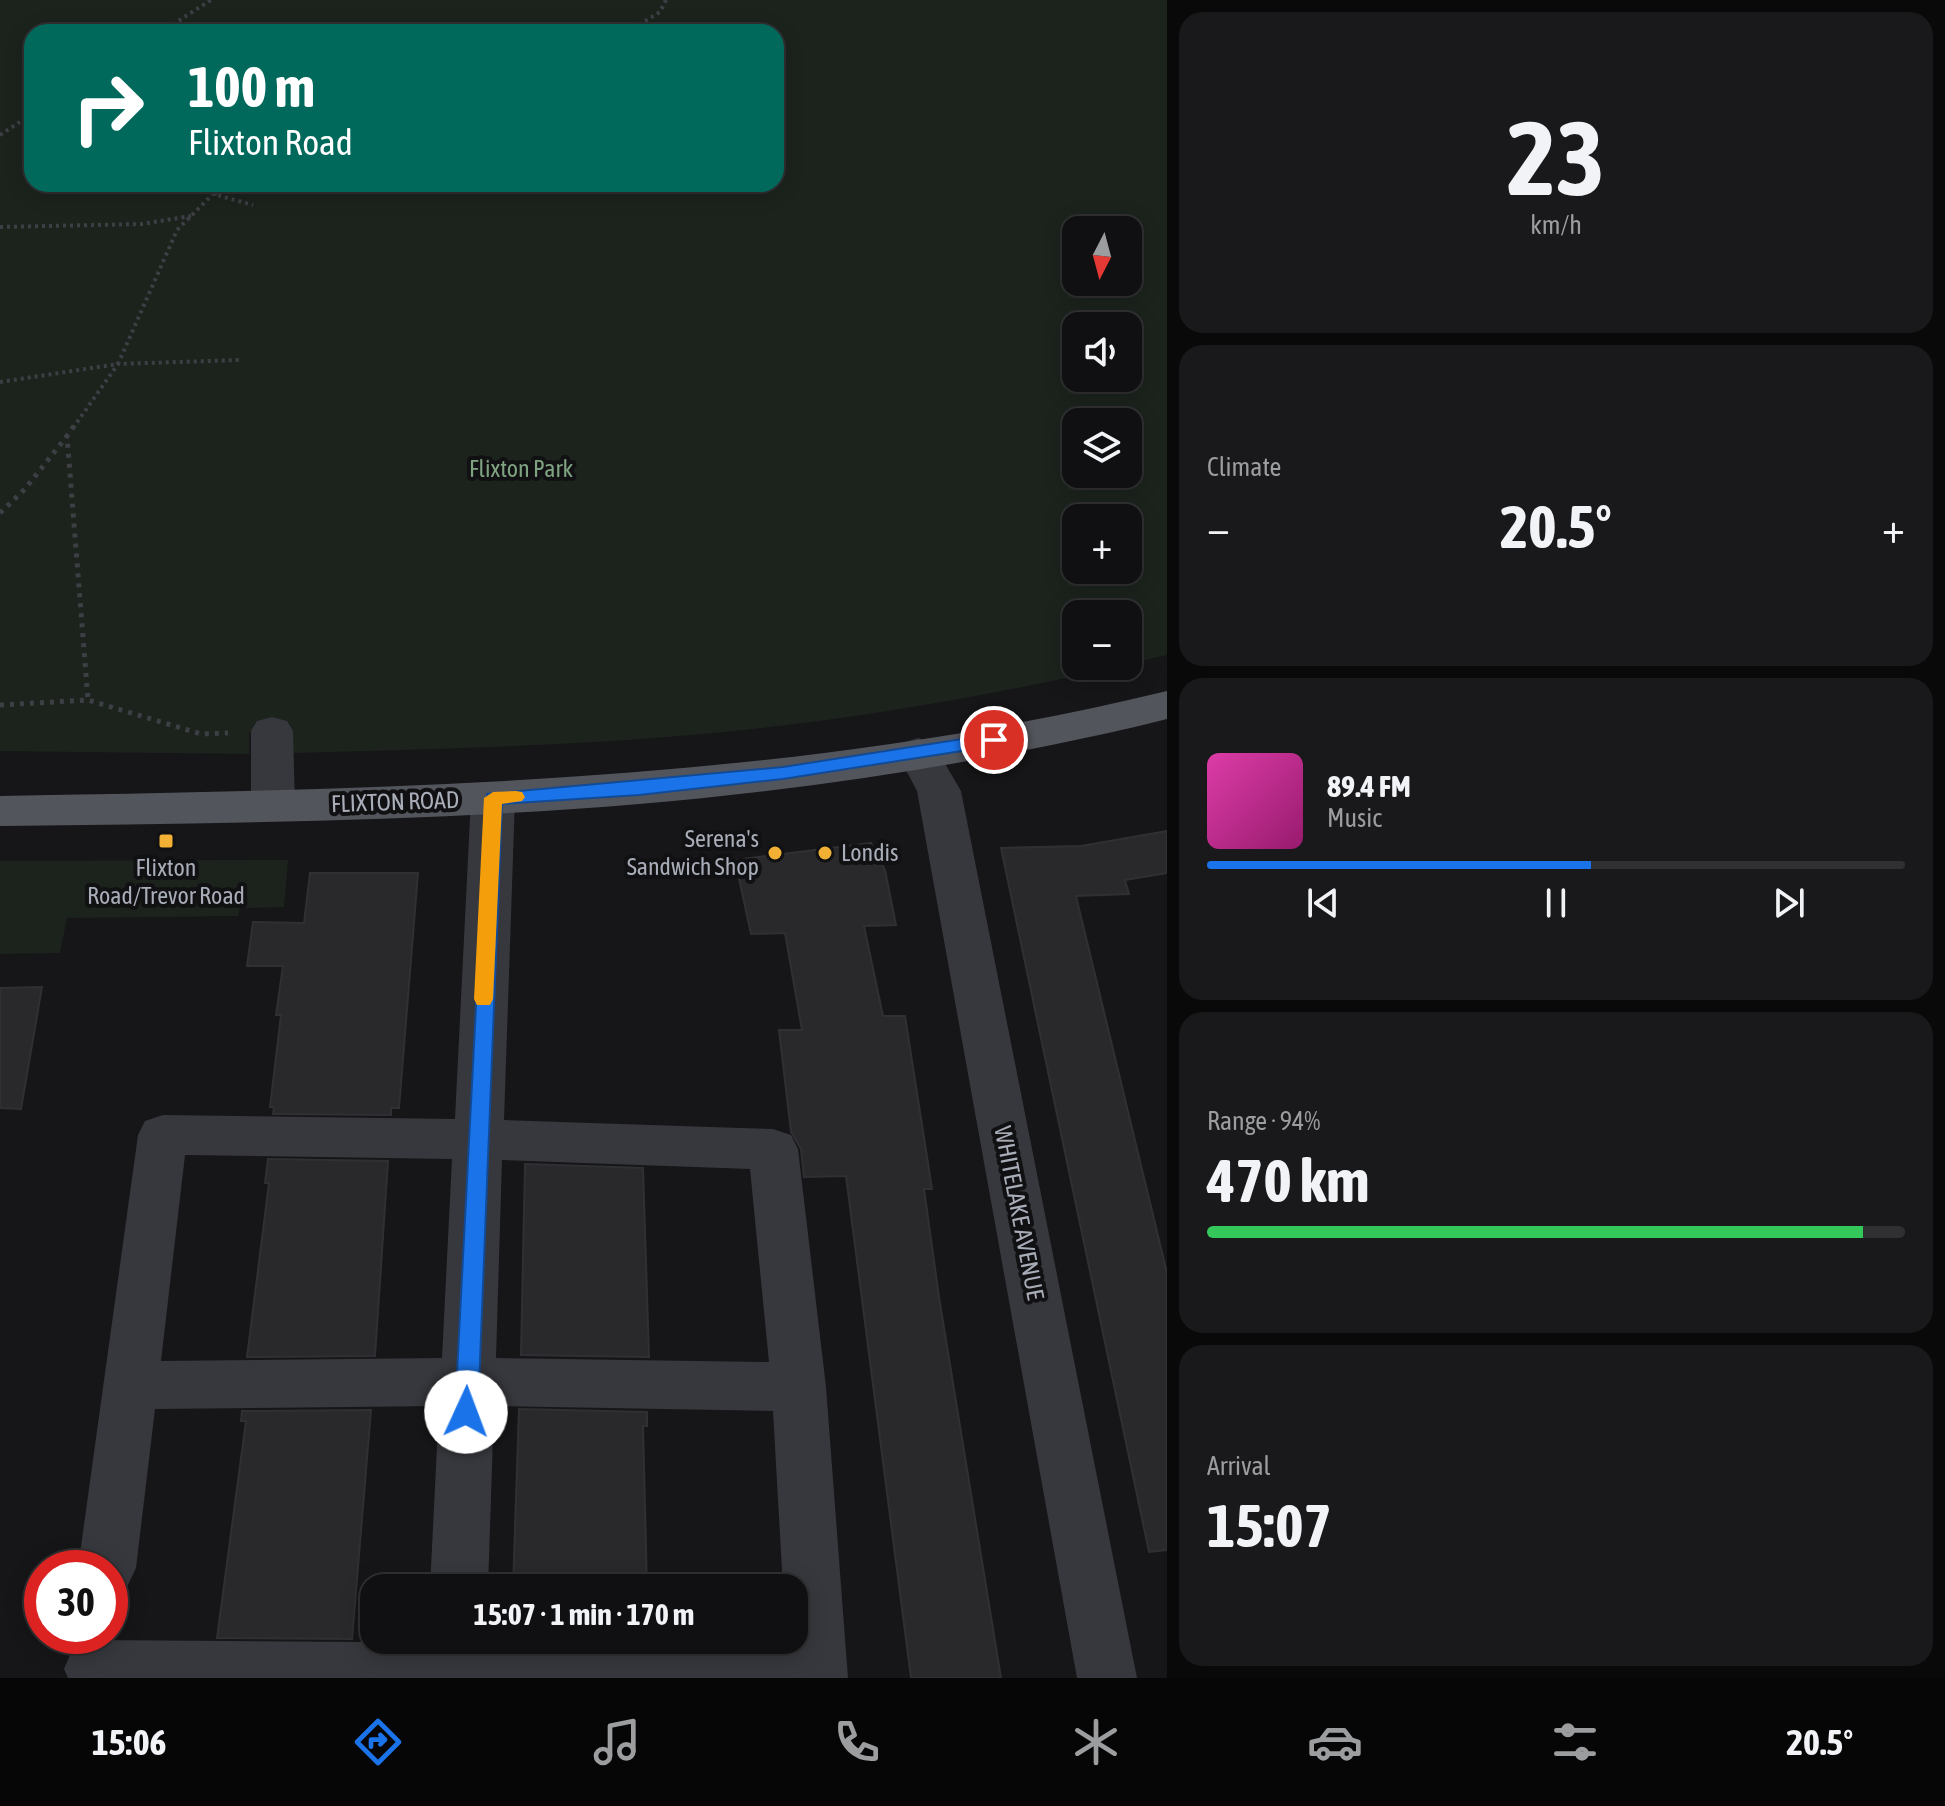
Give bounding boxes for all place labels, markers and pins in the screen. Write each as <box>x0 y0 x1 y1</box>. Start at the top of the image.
pin <box>960 706 1028 774</box>
place label: Serena's Sandwich Shop <box>627 825 759 880</box>
marker: Flixton Road/Trevor Road <box>157 832 175 850</box>
place label: Londis <box>841 839 899 866</box>
marker: Serena's Sandwich Shop <box>766 844 784 862</box>
marker: Londis <box>816 844 834 862</box>
place label: Flixton Road/Trevor Road <box>87 854 245 909</box>

